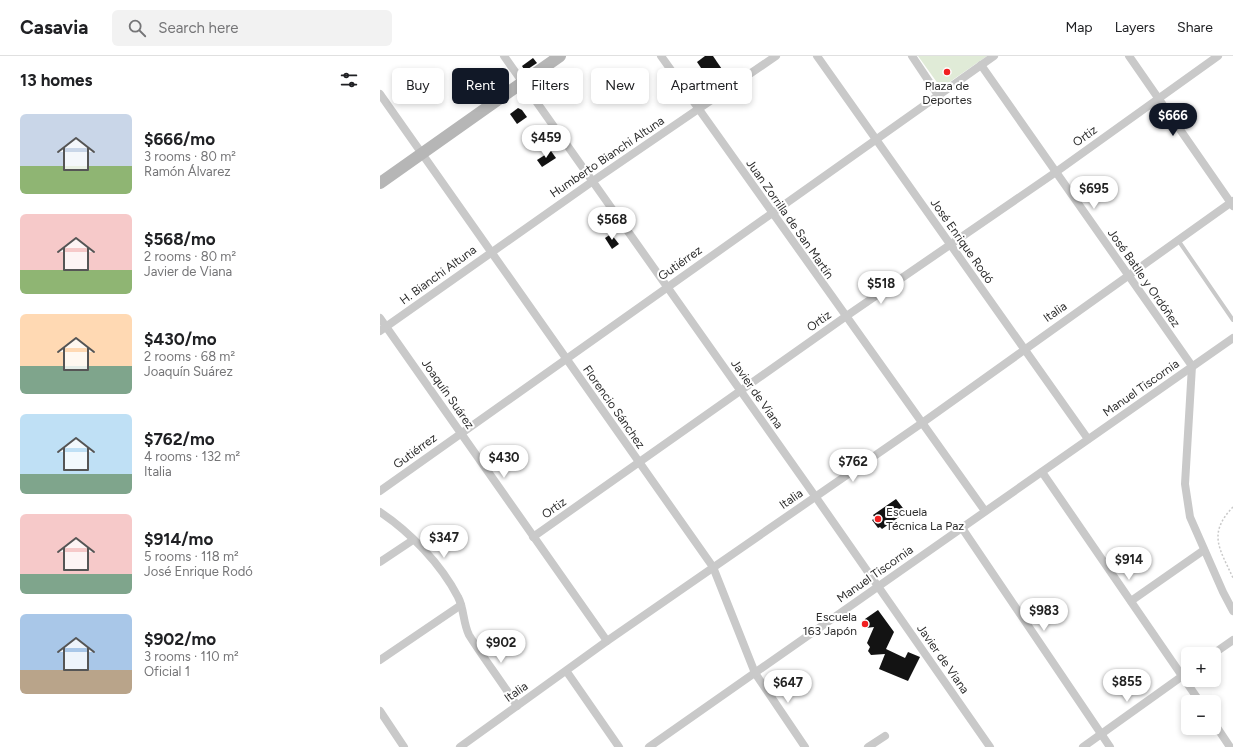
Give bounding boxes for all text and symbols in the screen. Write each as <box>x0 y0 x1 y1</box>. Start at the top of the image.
search box <box>112 10 392 46</box>
text: Casavia <box>20 16 88 39</box>
icon: search <box>126 17 148 39</box>
text: Search here <box>158 19 238 37</box>
text: Map <box>1065 19 1093 36</box>
text: Layers <box>1115 19 1155 36</box>
text: Share <box>1177 19 1213 36</box>
marker: Plaza de Deportes <box>942 67 952 77</box>
chip: Buy <box>392 68 444 104</box>
chip: Rent <box>452 68 509 104</box>
chip: Filters <box>517 68 583 104</box>
chip: New <box>591 68 649 104</box>
chip: Apartment <box>657 68 752 104</box>
icon: filters <box>338 69 360 91</box>
text: 13 homes <box>20 70 92 90</box>
place label: Plaza de Deportes <box>922 79 972 107</box>
pin: $666 <box>1149 103 1197 137</box>
text: $666 <box>1158 108 1188 123</box>
street label: Humberto Bianchi Altuna <box>547 114 667 200</box>
street label: Ortiz <box>1070 122 1100 149</box>
pin: $459 <box>522 125 570 159</box>
text: $666/mo <box>144 129 215 149</box>
icon: home <box>52 130 100 178</box>
text: $459 <box>531 130 561 145</box>
text: 3 rooms · 80 m² <box>144 149 236 164</box>
street label: Juan Zorrilla de San Martín <box>743 157 837 282</box>
text: Ramón Álvarez <box>144 164 231 179</box>
pin: $695 <box>1070 176 1118 210</box>
text: $695 <box>1079 181 1109 196</box>
street label: José Enrique Rodó <box>927 196 997 286</box>
pin: $568 <box>588 207 636 241</box>
text: $568 <box>597 212 627 227</box>
street label: José Batlle y Ordóñez <box>1105 226 1183 330</box>
text: $568/mo <box>144 229 216 249</box>
icon: home <box>52 230 100 278</box>
street label: H. Bianchi Altuna <box>397 243 479 307</box>
street label: Gutiérrez <box>655 243 705 283</box>
text: 2 rooms · 80 m² <box>144 249 236 264</box>
text: Javier de Viana <box>144 264 232 279</box>
pin: $518 <box>857 271 905 305</box>
text: $518 <box>867 276 895 291</box>
street label: Italia <box>1041 299 1069 325</box>
street label: Ortiz <box>804 308 834 334</box>
text: $430/mo <box>144 329 217 349</box>
icon: home <box>52 330 100 378</box>
text: 2 rooms · 68 m² <box>144 349 235 364</box>
street label: Joaquín Suárez <box>419 356 477 432</box>
street label: Manuel Tiscornia <box>1100 356 1182 420</box>
street label: Javier de Viana <box>728 357 786 431</box>
street label: Florencio Sánchez <box>580 363 648 451</box>
text: Joaquín Suárez <box>144 364 233 379</box>
text: $762/mo <box>144 429 215 449</box>
icon: home <box>52 430 100 478</box>
street label: Gutiérrez <box>391 431 440 471</box>
pin: $430 <box>480 445 528 479</box>
text: 4 rooms · 132 m² <box>144 449 240 464</box>
pin: $762 <box>829 449 877 483</box>
text: $430 <box>488 450 520 465</box>
text: $762 <box>838 454 868 469</box>
text: Italia <box>144 464 172 479</box>
street label: Italia <box>777 486 805 512</box>
street label: Ortiz <box>539 495 569 521</box>
place label: Escuela Técnica La Paz <box>886 505 964 533</box>
marker: Escuela Técnica La Paz <box>873 514 883 524</box>
pin: $347 <box>420 525 468 559</box>
text: $914/mo <box>144 529 213 549</box>
icon: home <box>52 530 100 578</box>
text: $347 <box>429 530 459 545</box>
street label: Manuel Tiscornia <box>834 542 916 606</box>
pin: $914 <box>1105 547 1153 581</box>
text: 5 rooms · 118 m² <box>144 549 239 564</box>
text: $914 <box>1115 552 1143 567</box>
text: José Enrique Rodó <box>144 564 253 579</box>
pin: $983 <box>1020 598 1068 632</box>
text: $983 <box>1029 603 1059 618</box>
place label: Escuela 163 Japón <box>803 610 857 638</box>
marker: Escuela 163 Japón <box>860 619 870 629</box>
street label: Javier de Viana <box>914 622 972 696</box>
text: $902/mo <box>144 629 216 649</box>
icon: home <box>52 630 100 678</box>
pin: $902 <box>477 630 525 664</box>
text: $902 <box>486 635 516 650</box>
map controls <box>1181 647 1221 735</box>
button: + <box>1181 647 1221 687</box>
text: 3 rooms · 110 m² <box>144 649 239 664</box>
text: Oficial 1 <box>144 664 190 679</box>
pin: $855 <box>1103 669 1151 703</box>
pin: $647 <box>764 670 812 704</box>
text: $855 <box>1112 674 1142 689</box>
text: $647 <box>773 675 803 690</box>
street label: Italia <box>502 679 530 705</box>
button: − <box>1181 695 1221 735</box>

